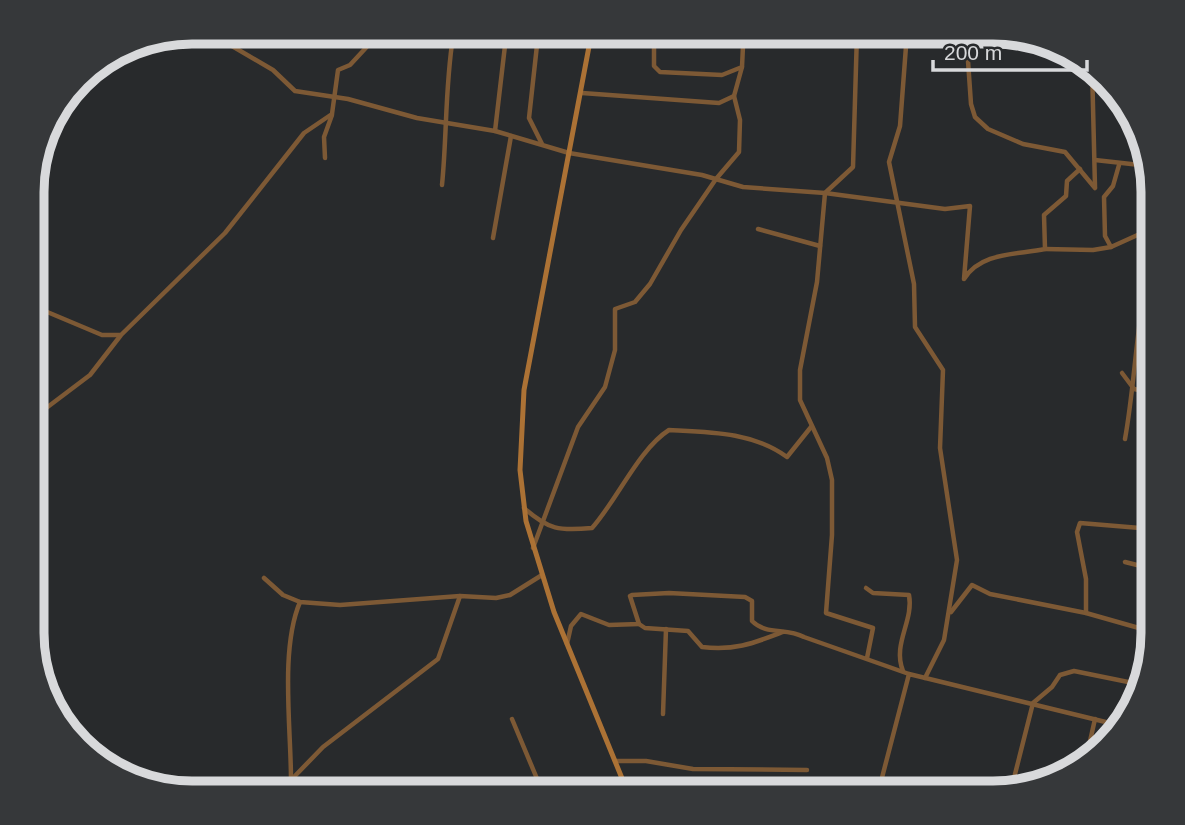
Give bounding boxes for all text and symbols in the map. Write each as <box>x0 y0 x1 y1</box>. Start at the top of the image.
scale bar <box>933 28 1087 72</box>
text: 200 m <box>944 41 1002 64</box>

